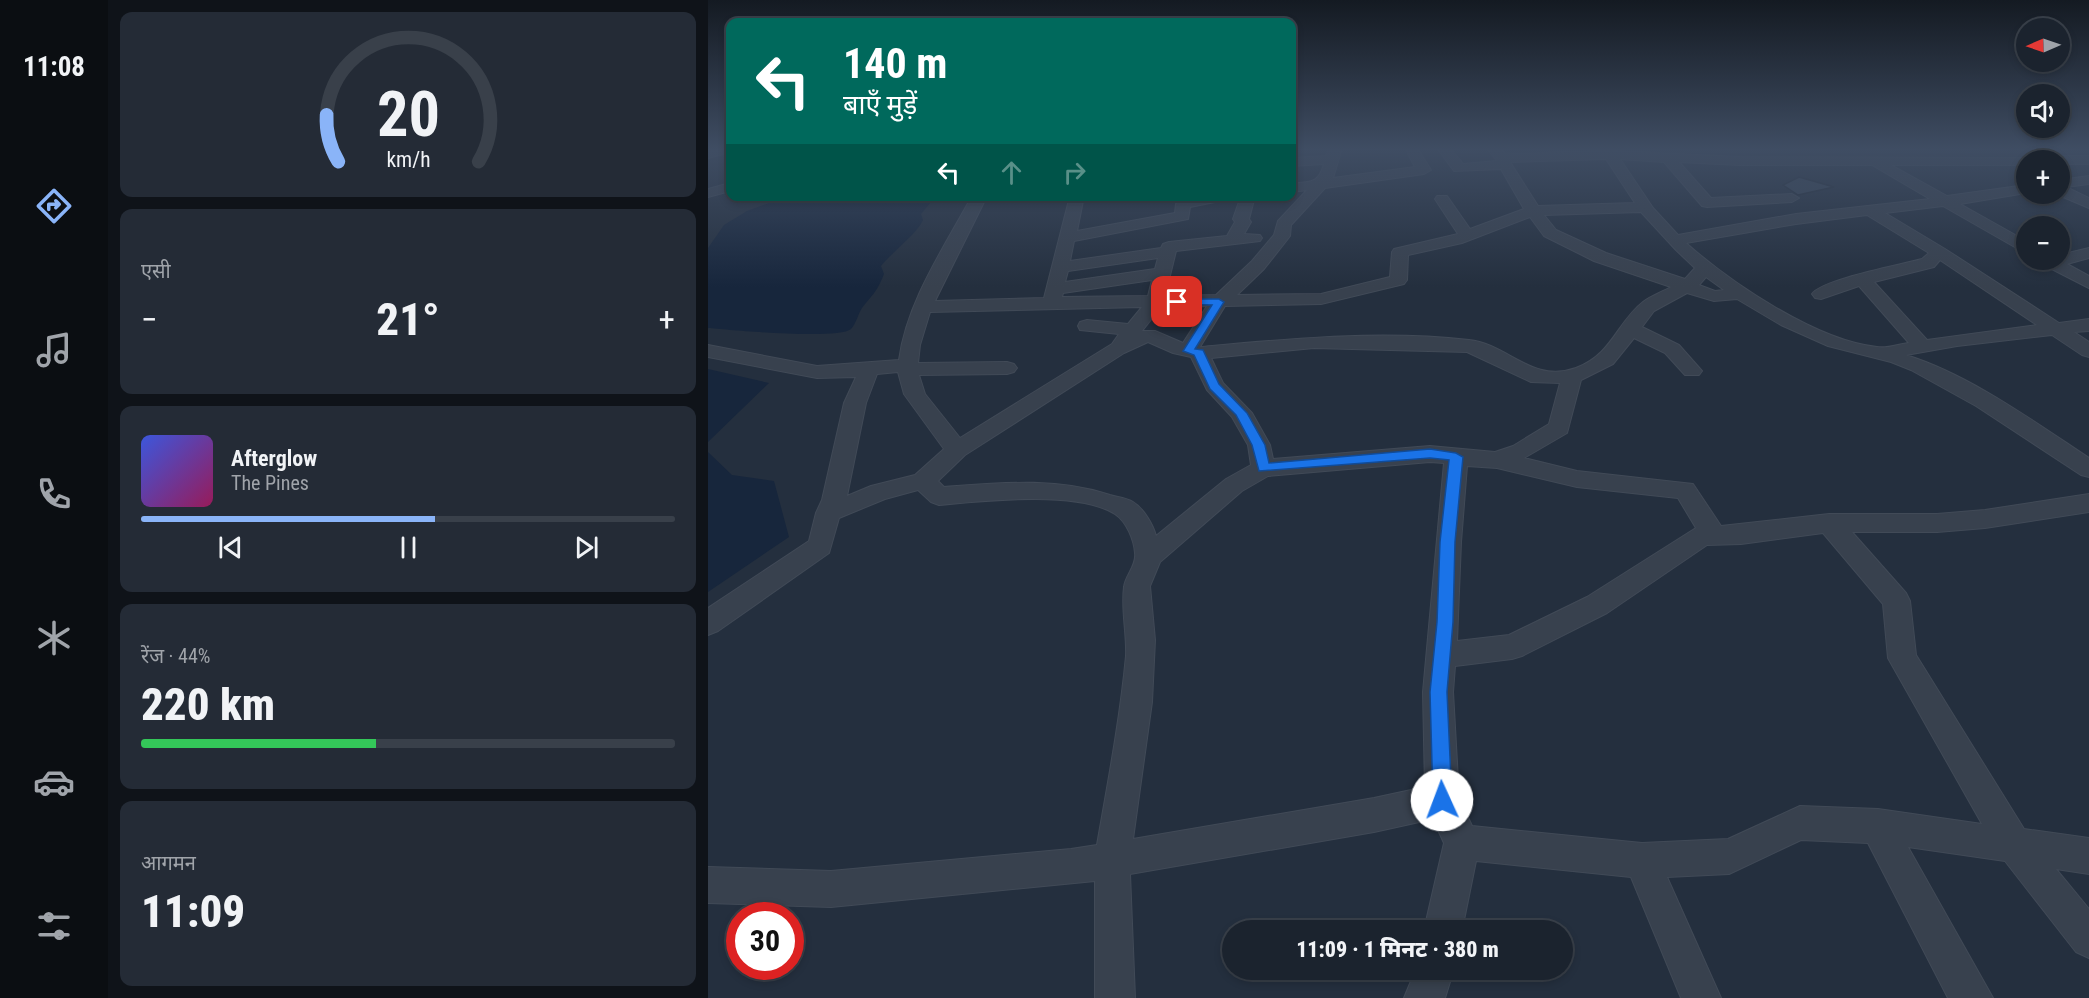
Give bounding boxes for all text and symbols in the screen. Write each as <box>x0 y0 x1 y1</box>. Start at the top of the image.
north arrow <box>2016 18 2070 72</box>
map controls <box>2016 18 2070 270</box>
text: 140 m <box>843 39 948 88</box>
icon: left <box>744 42 822 120</box>
text: 11:08 <box>23 51 85 83</box>
text: 20 <box>376 78 440 151</box>
button: sound <box>2016 84 2070 138</box>
text: बाएँ मुड़ें <box>843 89 917 121</box>
text: km/h <box>386 147 430 172</box>
button: + <box>2016 150 2070 204</box>
icon: left <box>932 156 965 189</box>
icon: ahead <box>995 156 1028 189</box>
icon: right <box>1058 156 1091 189</box>
icon: directions <box>33 185 75 227</box>
button: − <box>2016 216 2070 270</box>
text: एसी <box>141 259 171 283</box>
pin <box>1151 276 1202 327</box>
icon: arrive <box>1160 285 1193 318</box>
text: 21° <box>376 293 440 346</box>
text: − <box>141 300 158 339</box>
text: + <box>659 300 675 339</box>
icon: music <box>33 329 75 371</box>
text: Afterglow <box>231 446 317 471</box>
text: The Pines <box>231 471 309 495</box>
icon: phone <box>33 473 75 515</box>
icon: previous <box>214 531 247 564</box>
icon: pause <box>392 531 425 564</box>
icon: next <box>570 531 603 564</box>
icon: climate <box>33 617 75 659</box>
text: रेंज · 44% <box>141 644 210 668</box>
text: 220 km <box>141 678 275 731</box>
icon: car <box>33 761 75 803</box>
position arrow <box>1410 768 1474 832</box>
text: आगमन <box>141 851 196 875</box>
text: 11:09 <box>141 885 245 938</box>
speed limit sign: 30 <box>726 902 804 980</box>
icon: filters <box>33 905 75 947</box>
text: 11:09 · 1 मिनट · 380 m <box>1296 937 1499 962</box>

